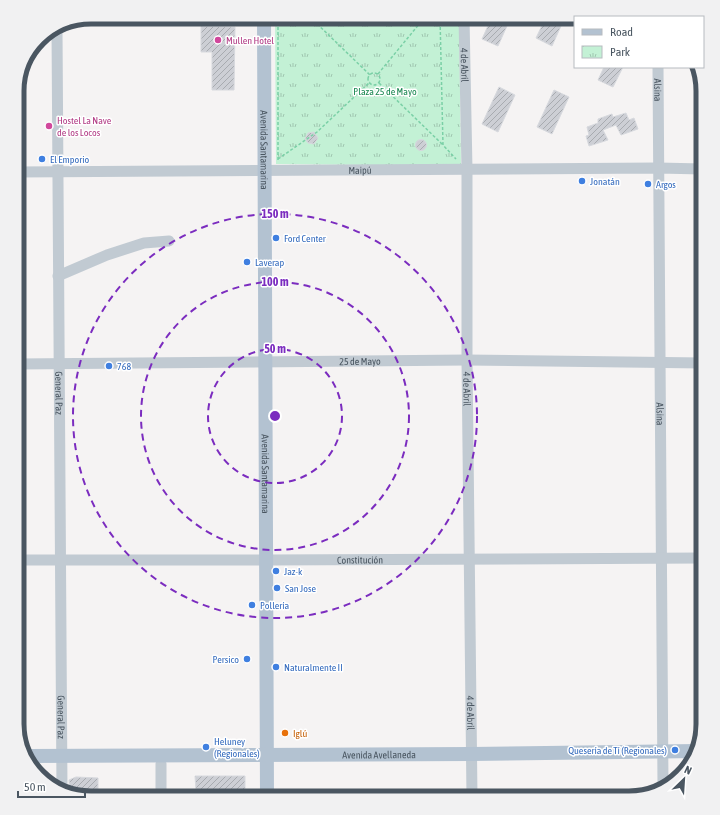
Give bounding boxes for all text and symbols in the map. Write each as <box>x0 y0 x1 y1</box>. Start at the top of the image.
legend <box>574 16 704 68</box>
text: Road <box>610 25 633 39</box>
marker: Mullen Hotel <box>213 35 223 45</box>
place label: Mullen Hotel <box>226 35 274 46</box>
text: Park <box>610 45 631 59</box>
street label: 4 de Abril <box>459 48 471 83</box>
street label: Alsina <box>653 79 664 102</box>
park label: Plaza 25 de Mayo <box>353 86 417 97</box>
street label: Avenida Santamarina <box>259 110 270 190</box>
place label: Hostel La Nave de los Locos <box>57 115 112 138</box>
marker: Hostel La Nave de los Locos <box>44 121 54 131</box>
marker: El Emporio <box>37 154 47 164</box>
place label: El Emporio <box>50 154 89 165</box>
street label: Maipú <box>348 164 372 175</box>
marker: Jonatán <box>577 176 587 186</box>
place label: Jonatán <box>590 176 620 187</box>
marker: Argos <box>643 179 653 189</box>
place label: Argos <box>656 179 676 190</box>
text: 150 m <box>261 207 289 221</box>
marker: Ford Center <box>271 233 281 243</box>
place label: Ford Center <box>284 233 327 244</box>
marker: Laverap <box>242 257 252 267</box>
place label: Laverap <box>255 257 284 268</box>
text: 100 m <box>261 275 289 289</box>
text: 50 m <box>264 342 286 356</box>
street label: 25 de Mayo <box>339 355 381 367</box>
marker: 768 <box>104 361 114 371</box>
place label: 768 <box>117 361 131 372</box>
street label: General Paz <box>54 371 65 415</box>
street label: 4 de Abril <box>462 372 473 407</box>
street label: Alsina <box>655 402 666 426</box>
centre of rings <box>268 409 282 423</box>
street label: Avenida Santamarina <box>260 434 271 514</box>
street label: Constitución <box>337 554 383 565</box>
marker: Jaz-k <box>271 566 281 576</box>
place label: Jaz-k <box>284 566 303 577</box>
marker: San Jose <box>272 583 282 593</box>
place label: San Jose <box>285 583 316 594</box>
marker: Pollería <box>247 600 257 610</box>
place label: Pollería <box>260 600 289 611</box>
place label: Persico <box>212 654 239 665</box>
marker: Persico <box>242 654 252 664</box>
marker: Naturalmente II <box>271 662 281 672</box>
place label: Naturalmente II <box>284 662 343 673</box>
street label: General Paz <box>56 695 67 739</box>
street label: 4 de Abril <box>465 696 477 731</box>
marker: Iglú <box>280 728 290 738</box>
place label: Iglú <box>293 728 308 739</box>
place label: Heluney (Regionales) <box>214 736 260 759</box>
marker: Heluney (Regionales) <box>201 742 211 752</box>
place label: Quesería de Tí (Regionales) <box>568 745 667 756</box>
marker: Quesería de Tí (Regionales) <box>670 745 680 755</box>
street label: Avenida Avellaneda <box>342 749 416 760</box>
north arrow <box>664 759 704 799</box>
text: N <box>683 763 694 777</box>
scale bar <box>18 773 85 799</box>
text: 50 m <box>24 780 46 794</box>

